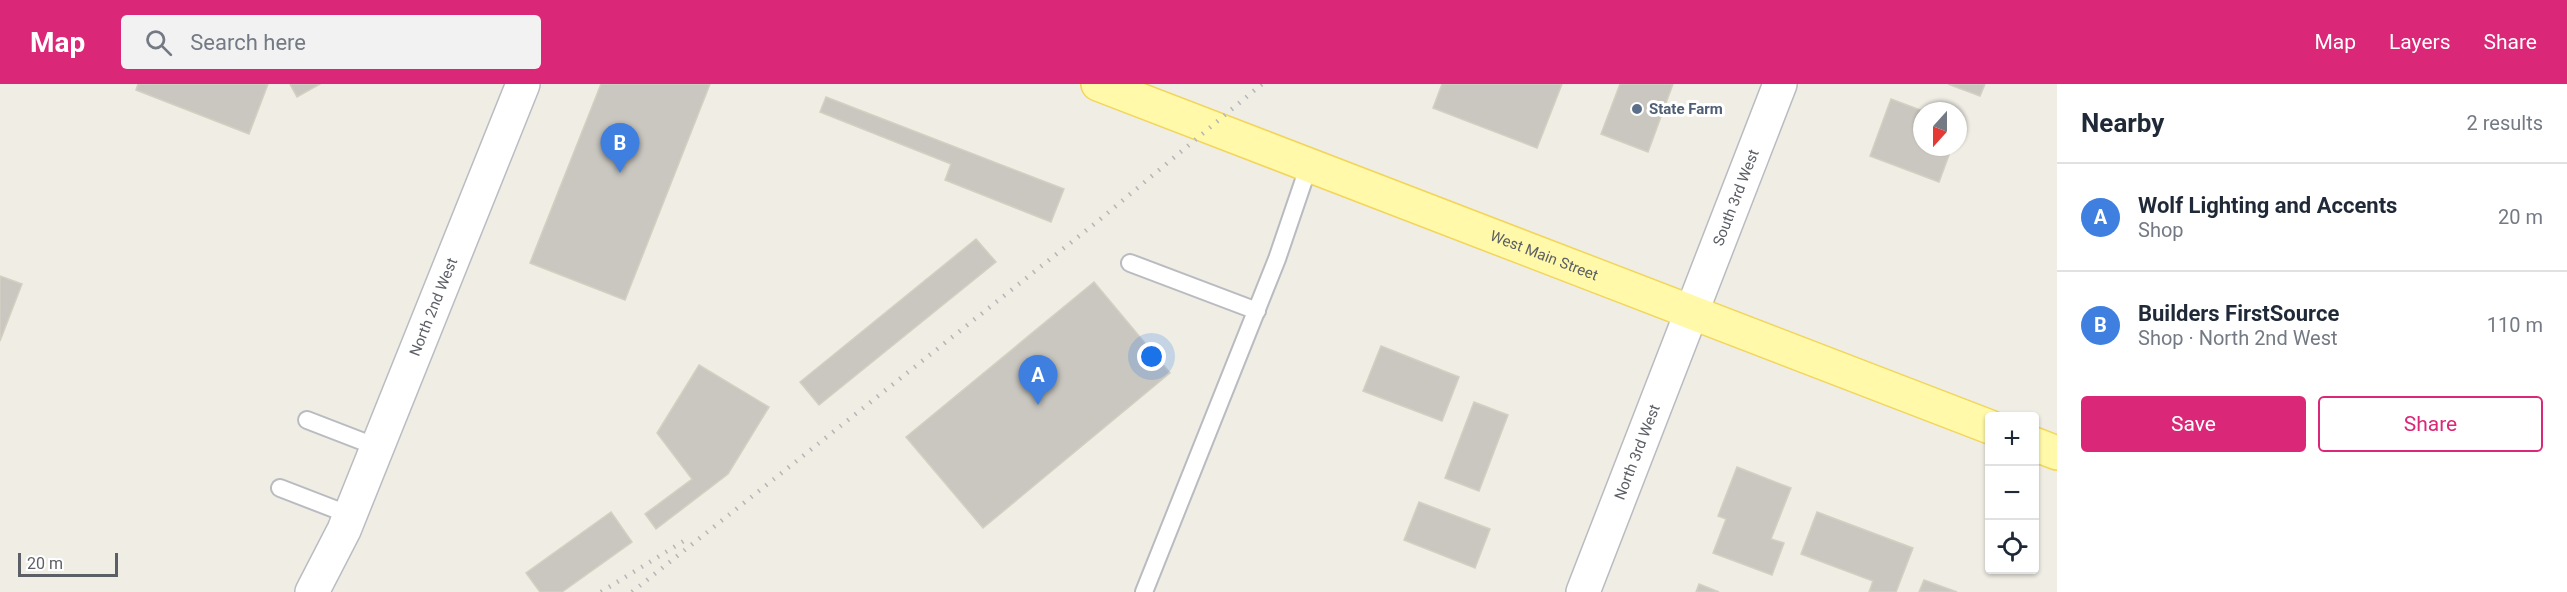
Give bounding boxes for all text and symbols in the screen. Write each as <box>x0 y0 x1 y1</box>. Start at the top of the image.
search box <box>121 15 541 69</box>
text: Map <box>30 26 85 59</box>
icon: search <box>142 26 175 59</box>
text: Search here <box>190 30 306 55</box>
text: Map <box>2314 30 2356 54</box>
text: Layers <box>2389 30 2450 54</box>
text: Share <box>2483 30 2537 54</box>
place label: State Farm <box>1649 100 1723 118</box>
marker: State Farm <box>1630 102 1644 116</box>
north arrow <box>1913 102 1967 156</box>
text: Nearby <box>2081 108 2164 138</box>
text: 2 results <box>2467 111 2543 135</box>
pin: B <box>600 124 640 173</box>
street label: South 3rd West <box>1709 147 1763 248</box>
text: Wolf Lighting and Accents <box>2138 193 2397 218</box>
text: A <box>2094 205 2107 229</box>
text: 20 m <box>2498 205 2543 229</box>
text: Shop <box>2138 218 2184 242</box>
street label: West Main Street <box>1488 227 1601 284</box>
street label: North 2nd West <box>406 255 461 359</box>
text: Builders FirstSource <box>2138 301 2339 326</box>
text: B <box>2094 313 2107 337</box>
text: 110 m <box>2487 313 2543 337</box>
text: Shop · North 2nd West <box>2138 326 2338 350</box>
your location <box>1137 342 1166 371</box>
pin: A <box>1018 356 1058 405</box>
button: Save <box>2081 396 2306 452</box>
button: Share <box>2318 396 2543 452</box>
street label: North 3rd West <box>1611 402 1664 502</box>
map controls <box>1985 412 2039 574</box>
button: + <box>1985 412 2039 466</box>
button: − <box>1985 466 2039 520</box>
button: locate <box>1985 520 2039 574</box>
scale bar <box>18 550 118 578</box>
text: 20 m <box>27 554 63 573</box>

